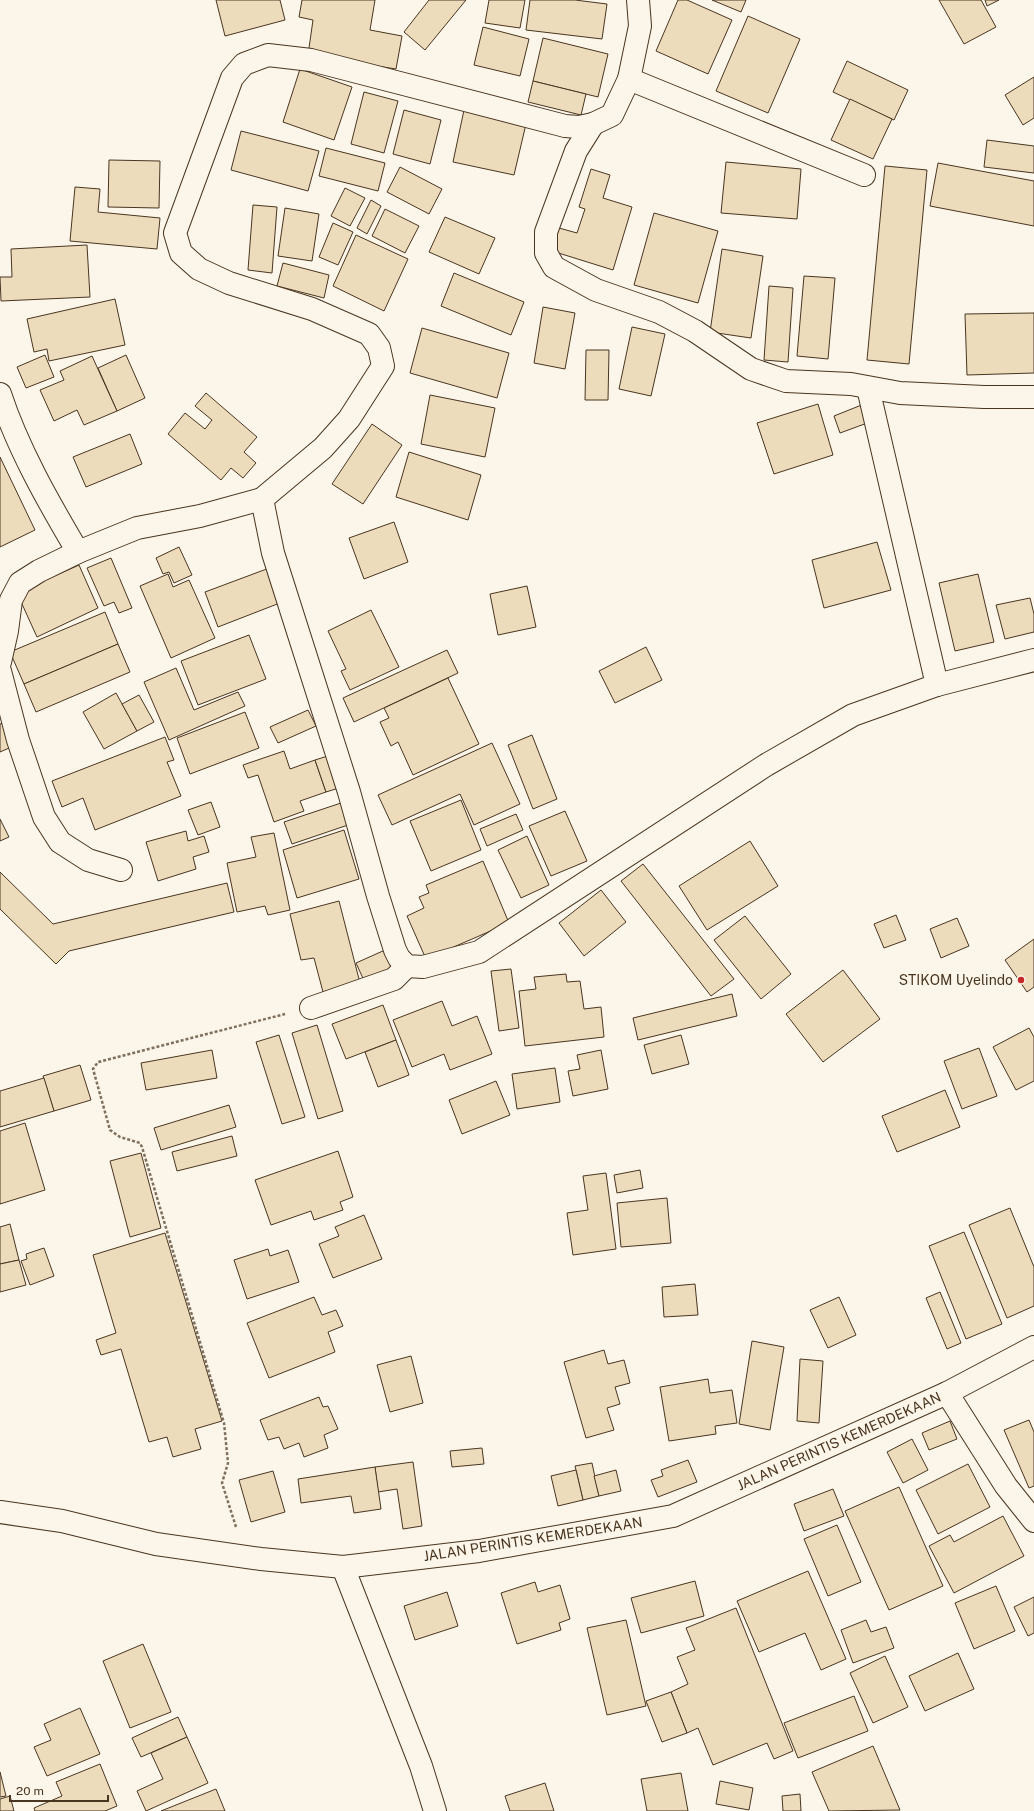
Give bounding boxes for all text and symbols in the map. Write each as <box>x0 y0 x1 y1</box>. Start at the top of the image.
place label: STIKOM Uyelindo <box>899 972 1013 988</box>
marker: STIKOM Uyelindo <box>1016 975 1026 985</box>
street label: JALAN PERINTIS KEMERDEKAAN <box>735 1389 943 1493</box>
street label: JALAN PERINTIS KEMERDEKAAN <box>422 1514 644 1564</box>
scale bar <box>10 1777 108 1803</box>
text: 20 m <box>16 1784 44 1798</box>

